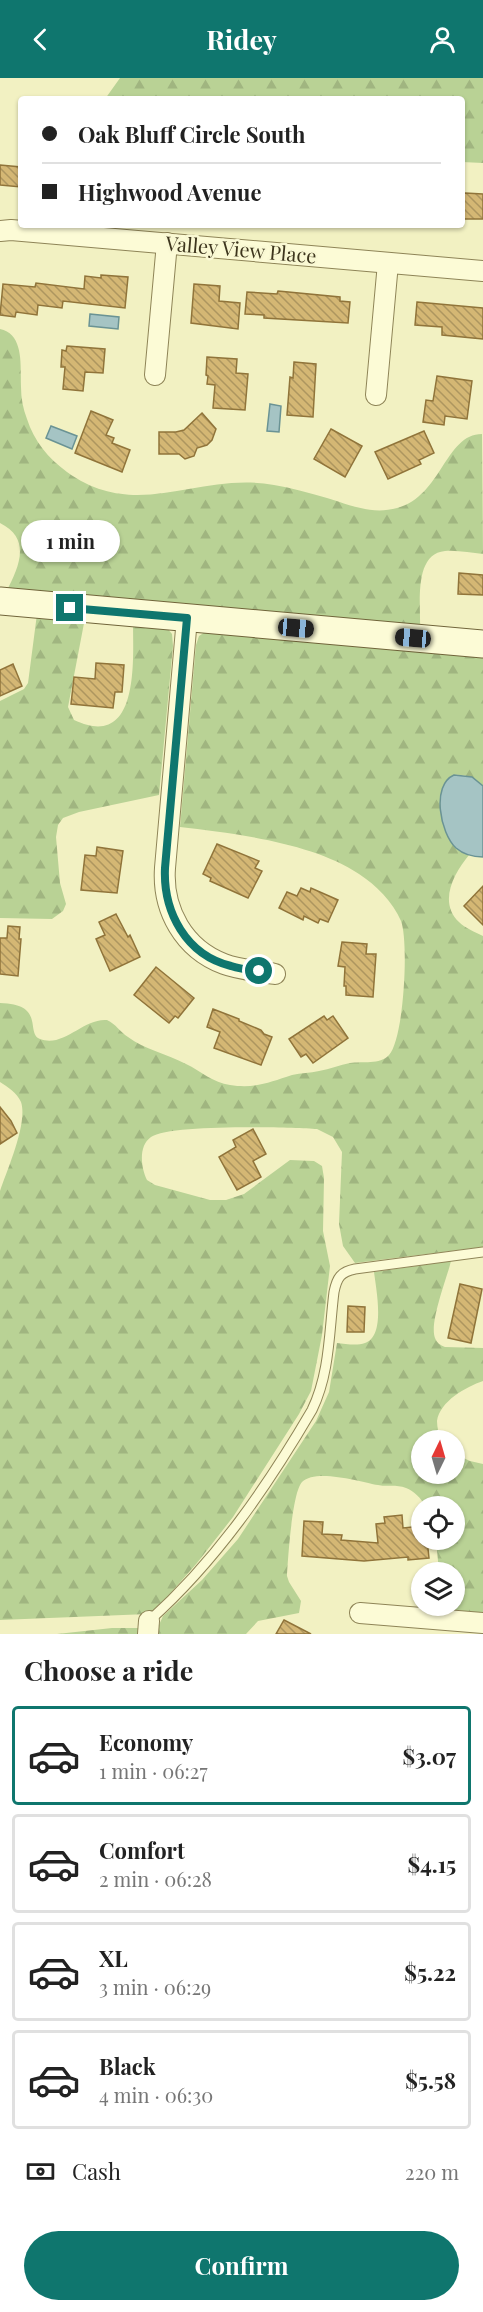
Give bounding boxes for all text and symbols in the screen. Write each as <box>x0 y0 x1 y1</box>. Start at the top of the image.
text: Ridey <box>206 21 277 57</box>
icon: back <box>24 23 57 56</box>
icon: person <box>426 23 459 56</box>
text: Oak Bluff Circle South <box>78 119 305 149</box>
text: Highwood Avenue <box>78 177 262 207</box>
street label: Valley View Place <box>164 228 318 269</box>
callout: 1 min <box>20 521 119 563</box>
text: 1 min <box>46 527 95 554</box>
route end <box>56 594 83 621</box>
car <box>277 617 315 639</box>
car <box>394 627 432 649</box>
route start <box>245 957 272 984</box>
north arrow <box>411 1430 465 1484</box>
map controls <box>411 1430 465 1616</box>
button: locate <box>411 1496 465 1550</box>
button: layers <box>411 1562 465 1616</box>
text: Choose a ride <box>24 1652 193 1688</box>
text: Economy <box>99 1727 193 1757</box>
icon: car <box>27 1729 81 1783</box>
text: $3.07 <box>403 1741 456 1771</box>
text: 1 min · 06:27 <box>99 1757 208 1784</box>
text: Comfort <box>99 1835 185 1865</box>
icon: car <box>27 1837 81 1891</box>
text: $4.15 <box>408 1849 456 1879</box>
text: 2 min · 06:28 <box>99 1865 212 1892</box>
text: XL <box>99 1943 128 1973</box>
icon: car <box>27 1945 81 1999</box>
text: $5.22 <box>404 1957 456 1987</box>
text: 3 min · 06:29 <box>99 1973 211 2000</box>
text: Black <box>99 2051 156 2081</box>
icon: car <box>27 2053 81 2107</box>
text: $5.58 <box>405 2065 456 2095</box>
text: 4 min · 06:30 <box>99 2081 213 2108</box>
icon: cash <box>24 2155 57 2188</box>
text: Cash <box>72 2156 121 2186</box>
text: 220 m <box>405 2158 459 2185</box>
button: Confirm <box>24 2231 459 2300</box>

